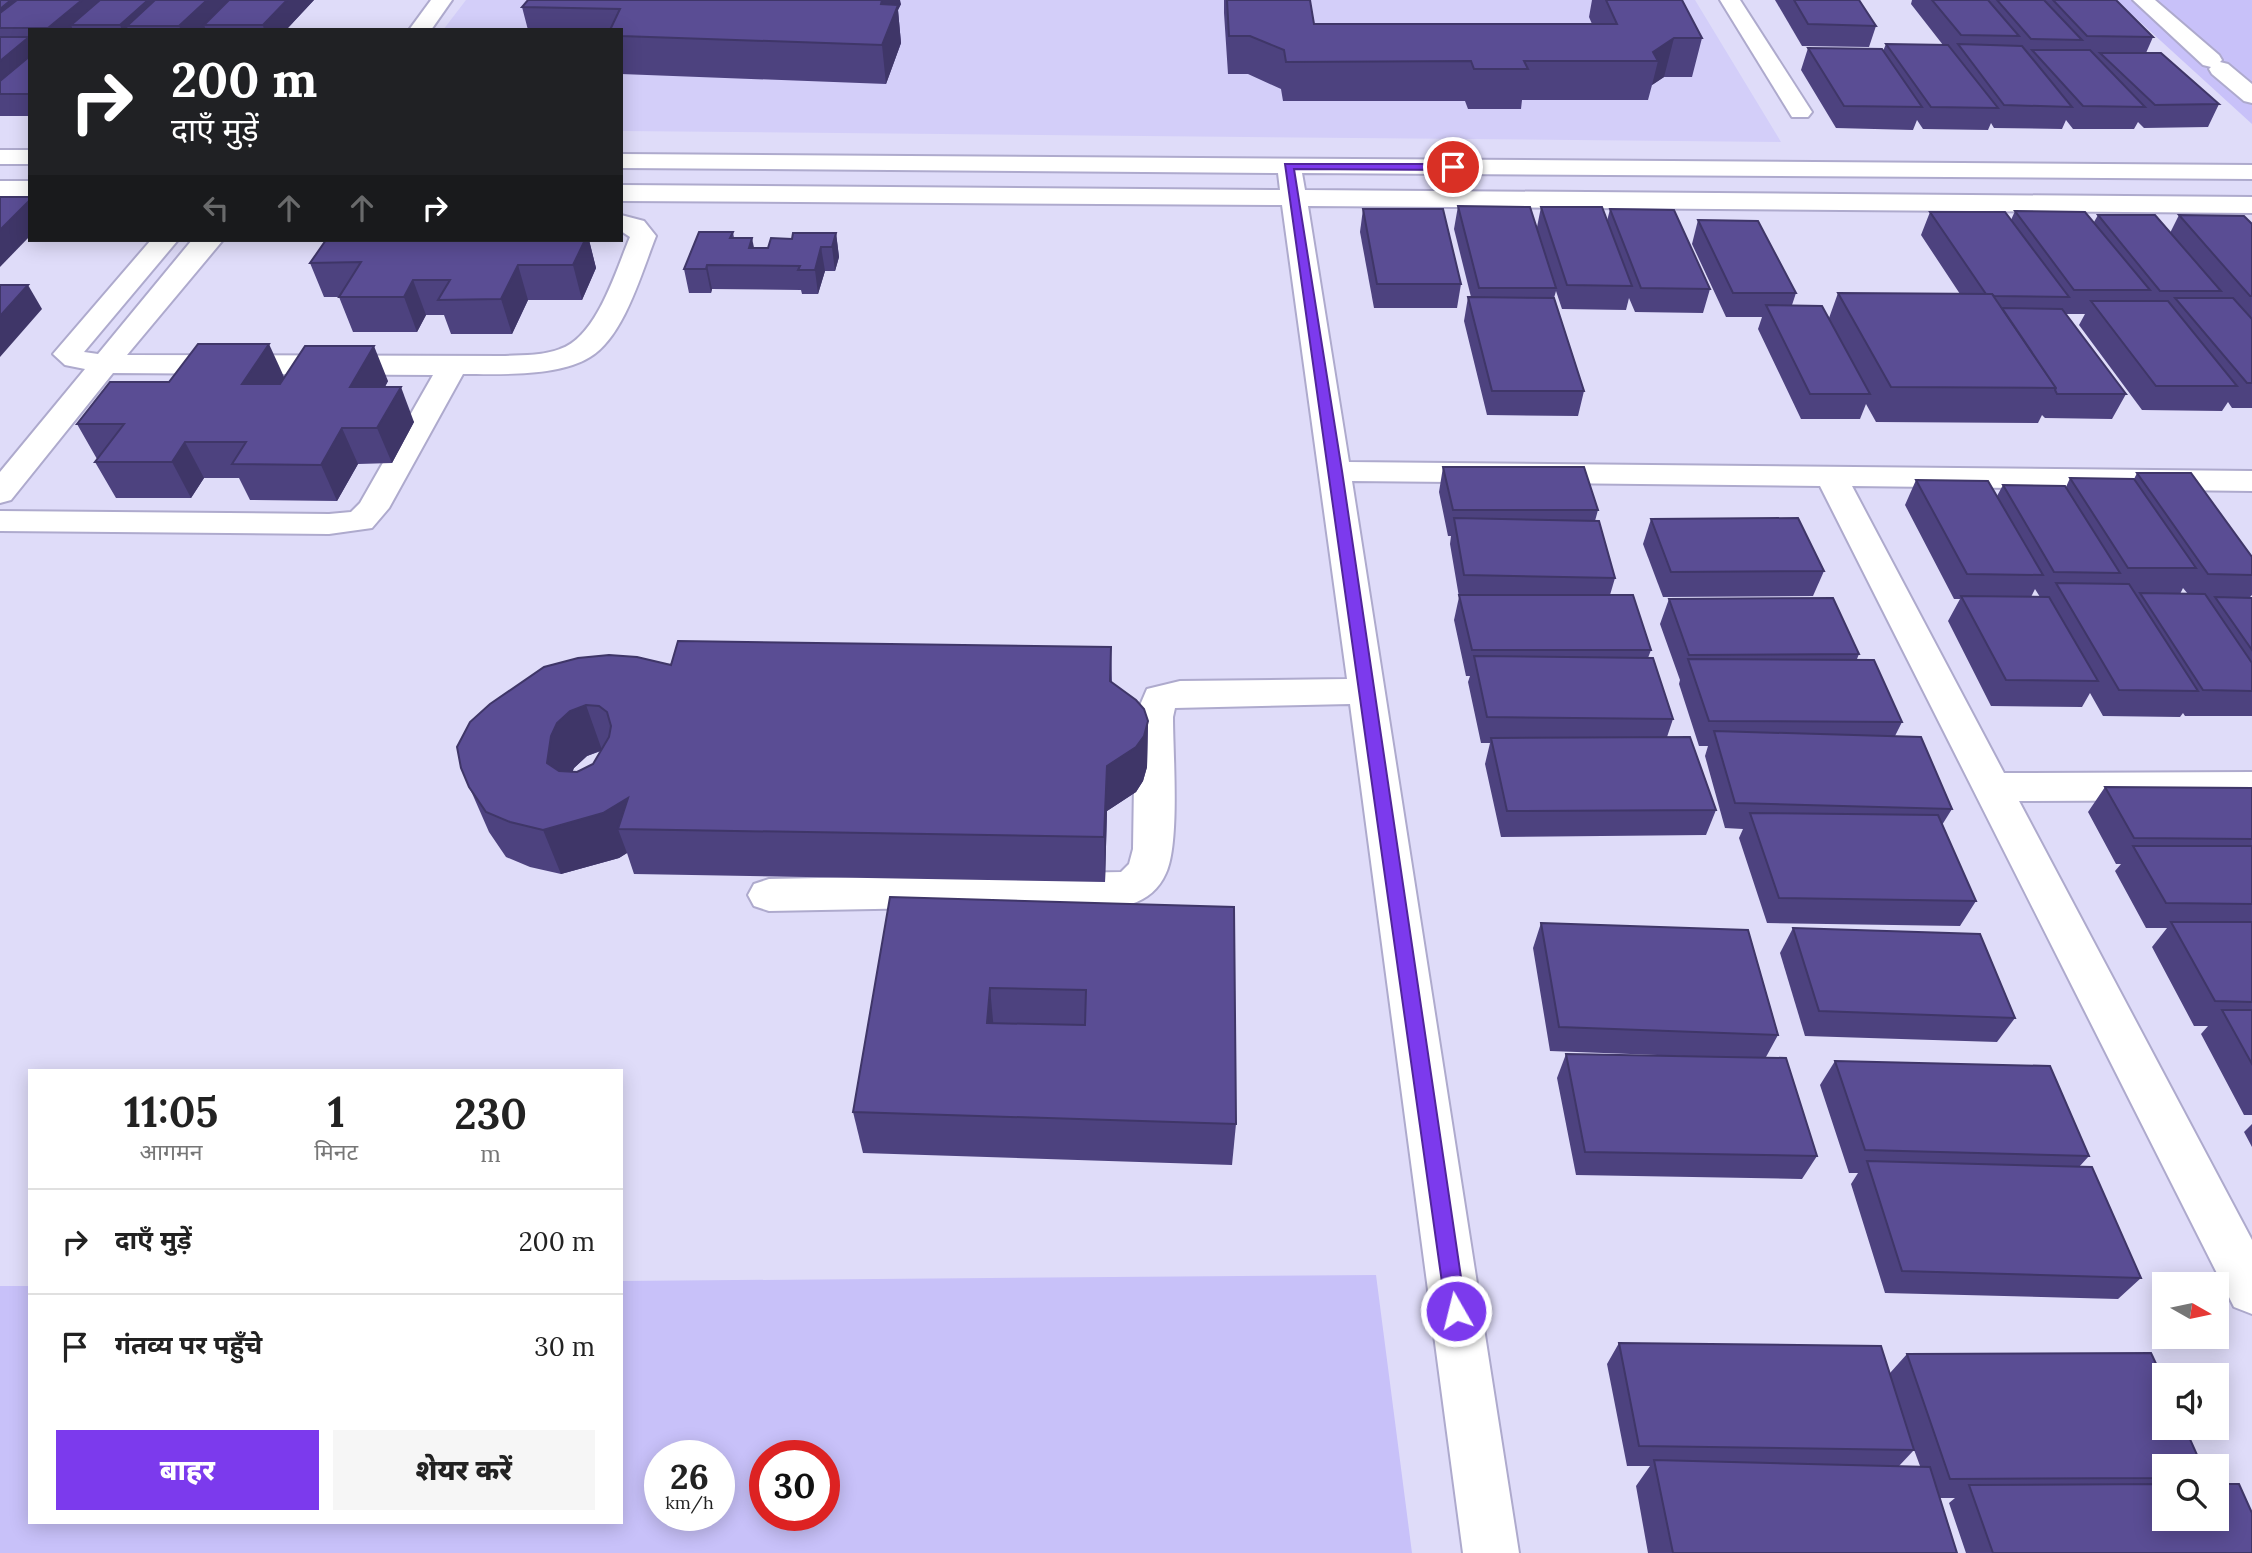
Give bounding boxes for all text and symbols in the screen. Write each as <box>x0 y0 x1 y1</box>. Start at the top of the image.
text: 200 m <box>171 48 317 110</box>
icon: right <box>56 56 147 147</box>
text: दाएँ मुड़ें <box>171 109 259 150</box>
pin <box>1423 137 1483 197</box>
icon: arrive <box>1434 148 1472 186</box>
icon: left <box>197 189 235 227</box>
icon: ahead <box>270 189 308 227</box>
icon: ahead <box>343 189 381 227</box>
icon: right <box>416 189 454 227</box>
text: 11:05 <box>124 1085 218 1139</box>
text: 1 <box>328 1085 345 1139</box>
text: 230 <box>454 1087 527 1141</box>
text: आगमन <box>140 1137 203 1166</box>
text: मिनट <box>314 1137 358 1166</box>
text: m <box>480 1139 501 1168</box>
icon: right <box>56 1223 94 1261</box>
text: दाएँ मुड़ें <box>115 1223 192 1256</box>
text: 200 m <box>519 1225 595 1258</box>
north arrow <box>2152 1272 2230 1349</box>
map controls <box>2152 1272 2229 1531</box>
position arrow <box>1419 1274 1493 1348</box>
icon: arrive <box>56 1328 94 1366</box>
text: गंतव्य पर पहुँचे <box>115 1328 262 1361</box>
text: 30 m <box>534 1330 595 1363</box>
button: sound <box>2152 1363 2229 1440</box>
button: बाहर <box>56 1430 319 1510</box>
button: शेयर करें <box>333 1430 595 1510</box>
speed limit sign: 30 <box>749 1440 840 1531</box>
text: 26 <box>670 1454 709 1499</box>
button: search <box>2152 1454 2229 1531</box>
text: km/h <box>665 1491 714 1514</box>

